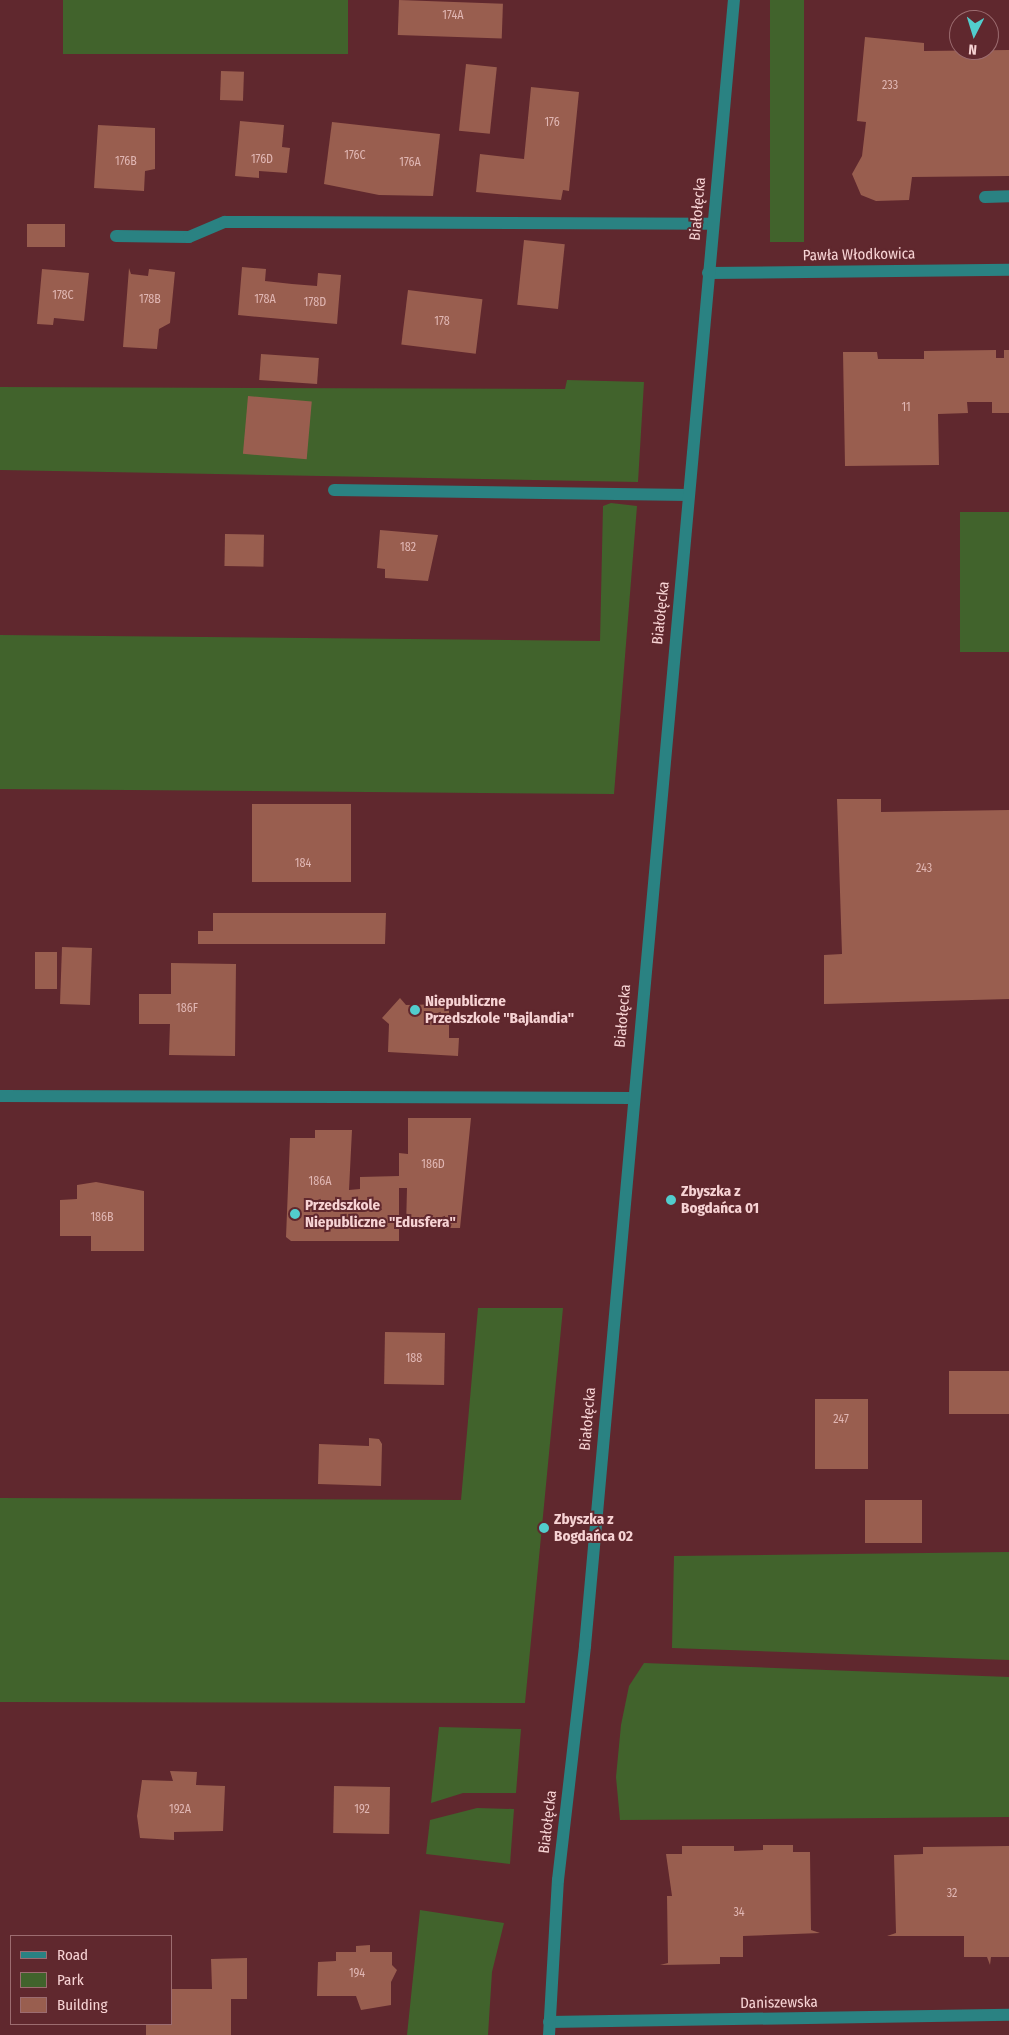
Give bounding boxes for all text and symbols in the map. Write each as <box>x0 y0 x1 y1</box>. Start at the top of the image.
house number: 174A <box>442 9 464 23</box>
north arrow <box>949 10 999 60</box>
text: N <box>968 41 978 58</box>
house number: 233 <box>882 79 898 93</box>
house number: 176 <box>544 116 560 130</box>
house number: 176C <box>344 149 366 163</box>
house number: 176D <box>251 153 273 167</box>
house number: 176B <box>115 155 137 169</box>
house number: 176A <box>399 156 421 170</box>
street label: Białołęcka <box>686 177 710 241</box>
street label: Pawła Włodkowica <box>803 245 915 265</box>
house number: 178C <box>52 289 74 303</box>
house number: 178B <box>139 293 161 307</box>
house number: 178A <box>254 293 276 307</box>
house number: 178D <box>304 296 326 310</box>
house number: 178 <box>434 315 450 329</box>
house number: 11 <box>901 401 911 415</box>
house number: 182 <box>400 541 416 555</box>
street label: Białołęcka <box>649 581 673 645</box>
house number: 184 <box>295 857 311 871</box>
house number: 243 <box>916 862 932 876</box>
street label: Białołęcka <box>611 984 635 1048</box>
place label: Niepubliczne Przedszkole "Bajlandia" <box>425 992 574 1027</box>
house number: 186F <box>176 1002 198 1016</box>
marker: Niepubliczne Przedszkole "Bajlandia" <box>409 1004 421 1016</box>
house number: 186D <box>421 1158 445 1172</box>
house number: 186A <box>309 1175 331 1189</box>
place label: Zbyszka z Bogdańca 01 <box>681 1182 759 1217</box>
marker: Zbyszka z Bogdańca 01 <box>665 1194 677 1206</box>
place label: Przedszkole Niepubliczne "Edusfera" <box>305 1196 456 1231</box>
marker: Przedszkole Niepubliczne "Edusfera" <box>289 1208 301 1220</box>
house number: 186B <box>90 1211 114 1225</box>
house number: 188 <box>406 1352 422 1366</box>
street label: Białołęcka <box>576 1387 600 1451</box>
house number: 247 <box>833 1413 849 1427</box>
place label: Zbyszka z Bogdańca 02 <box>554 1510 633 1545</box>
marker: Zbyszka z Bogdańca 02 <box>538 1522 550 1534</box>
street label: Białołęcka <box>535 1789 561 1855</box>
house number: 192A <box>169 1803 191 1817</box>
house number: 192 <box>354 1803 370 1817</box>
house number: 32 <box>947 1887 957 1901</box>
house number: 34 <box>733 1906 745 1920</box>
legend <box>10 1935 172 2025</box>
text: Road <box>57 1946 88 1964</box>
house number: 194 <box>349 1967 365 1981</box>
text: Park <box>57 1971 84 1989</box>
street label: Daniszewska <box>740 1993 818 2013</box>
text: Building <box>57 1996 108 2014</box>

